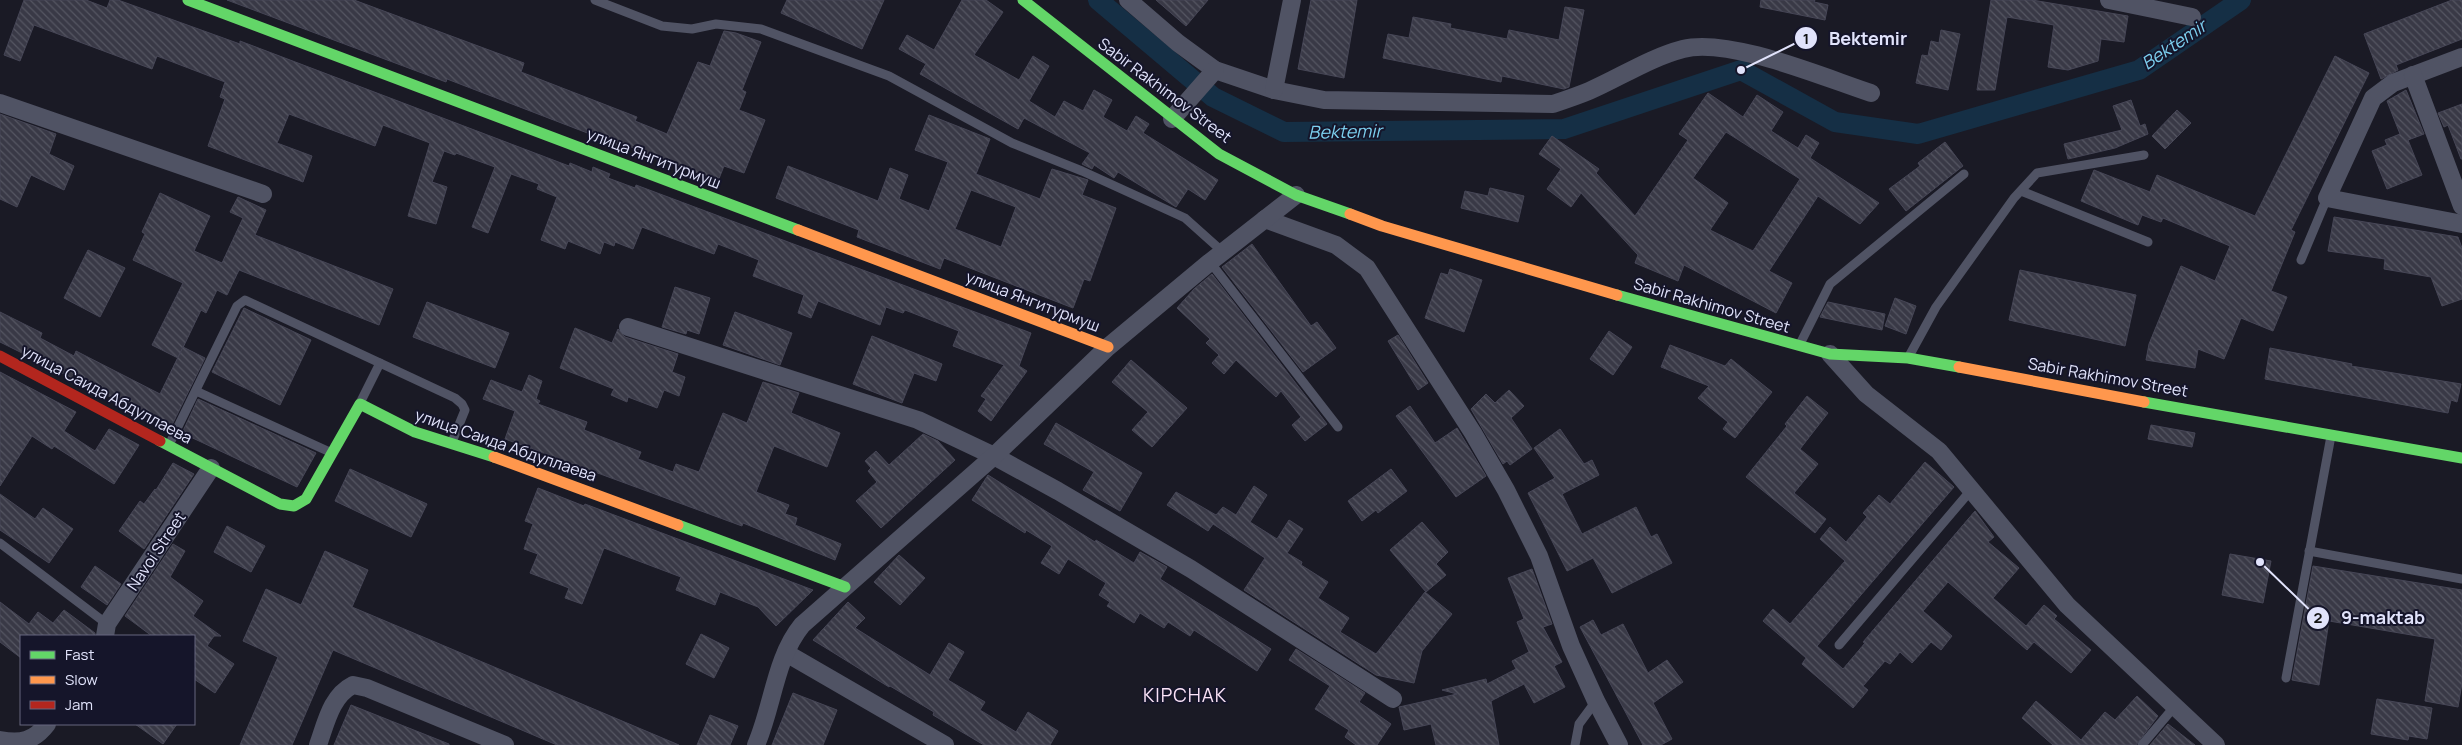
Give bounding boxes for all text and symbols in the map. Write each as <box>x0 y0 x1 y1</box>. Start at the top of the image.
water label: Bektemir <box>2136 12 2213 75</box>
callout: Bektemir <box>1794 22 1917 55</box>
text: Bektemir <box>1829 26 1907 50</box>
text: 1 <box>1803 28 1809 49</box>
street label: Sabir Rakhimov Street <box>1094 32 1236 148</box>
water label: Bektemir <box>1308 118 1384 144</box>
street label: улица Янгитурмуш <box>584 122 724 194</box>
street label: улица Янгитурмуш <box>963 265 1103 337</box>
street label: Sabir Rakhimov Street <box>1631 272 1793 338</box>
street label: улица Саида Абдуллаева <box>18 340 196 448</box>
street label: Sabir Rakhimov Street <box>2026 352 2190 402</box>
street label: улица Саида Абдуллаева <box>412 404 600 486</box>
street label: Navoi Street <box>122 507 190 595</box>
callout: 9-maktab <box>2306 601 2435 634</box>
text: 9-maktab <box>2341 605 2425 629</box>
text: 2 <box>2314 607 2323 628</box>
legend <box>20 635 195 725</box>
text: Fast <box>65 644 94 665</box>
text: Slow <box>65 669 98 690</box>
district label: KIPCHAK <box>1143 682 1227 708</box>
text: Jam <box>65 694 93 715</box>

